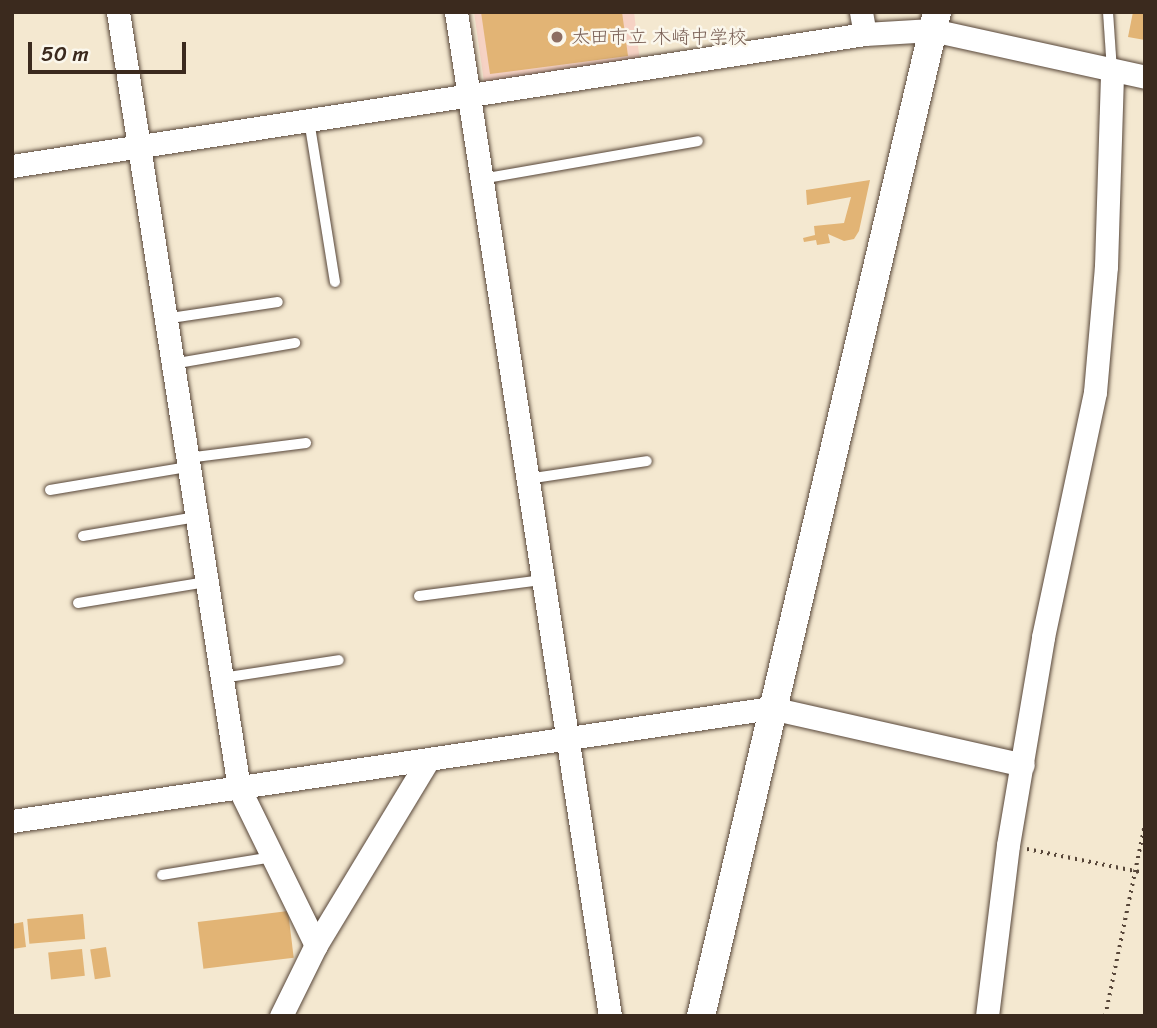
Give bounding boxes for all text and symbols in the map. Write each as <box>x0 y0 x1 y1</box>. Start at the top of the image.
place label: 太田市立 木崎中学校 <box>571 26 747 48</box>
scale bar <box>32 28 189 72</box>
marker: 太田市立 木崎中学校 <box>549 29 565 45</box>
text: 50 m <box>41 35 89 73</box>

